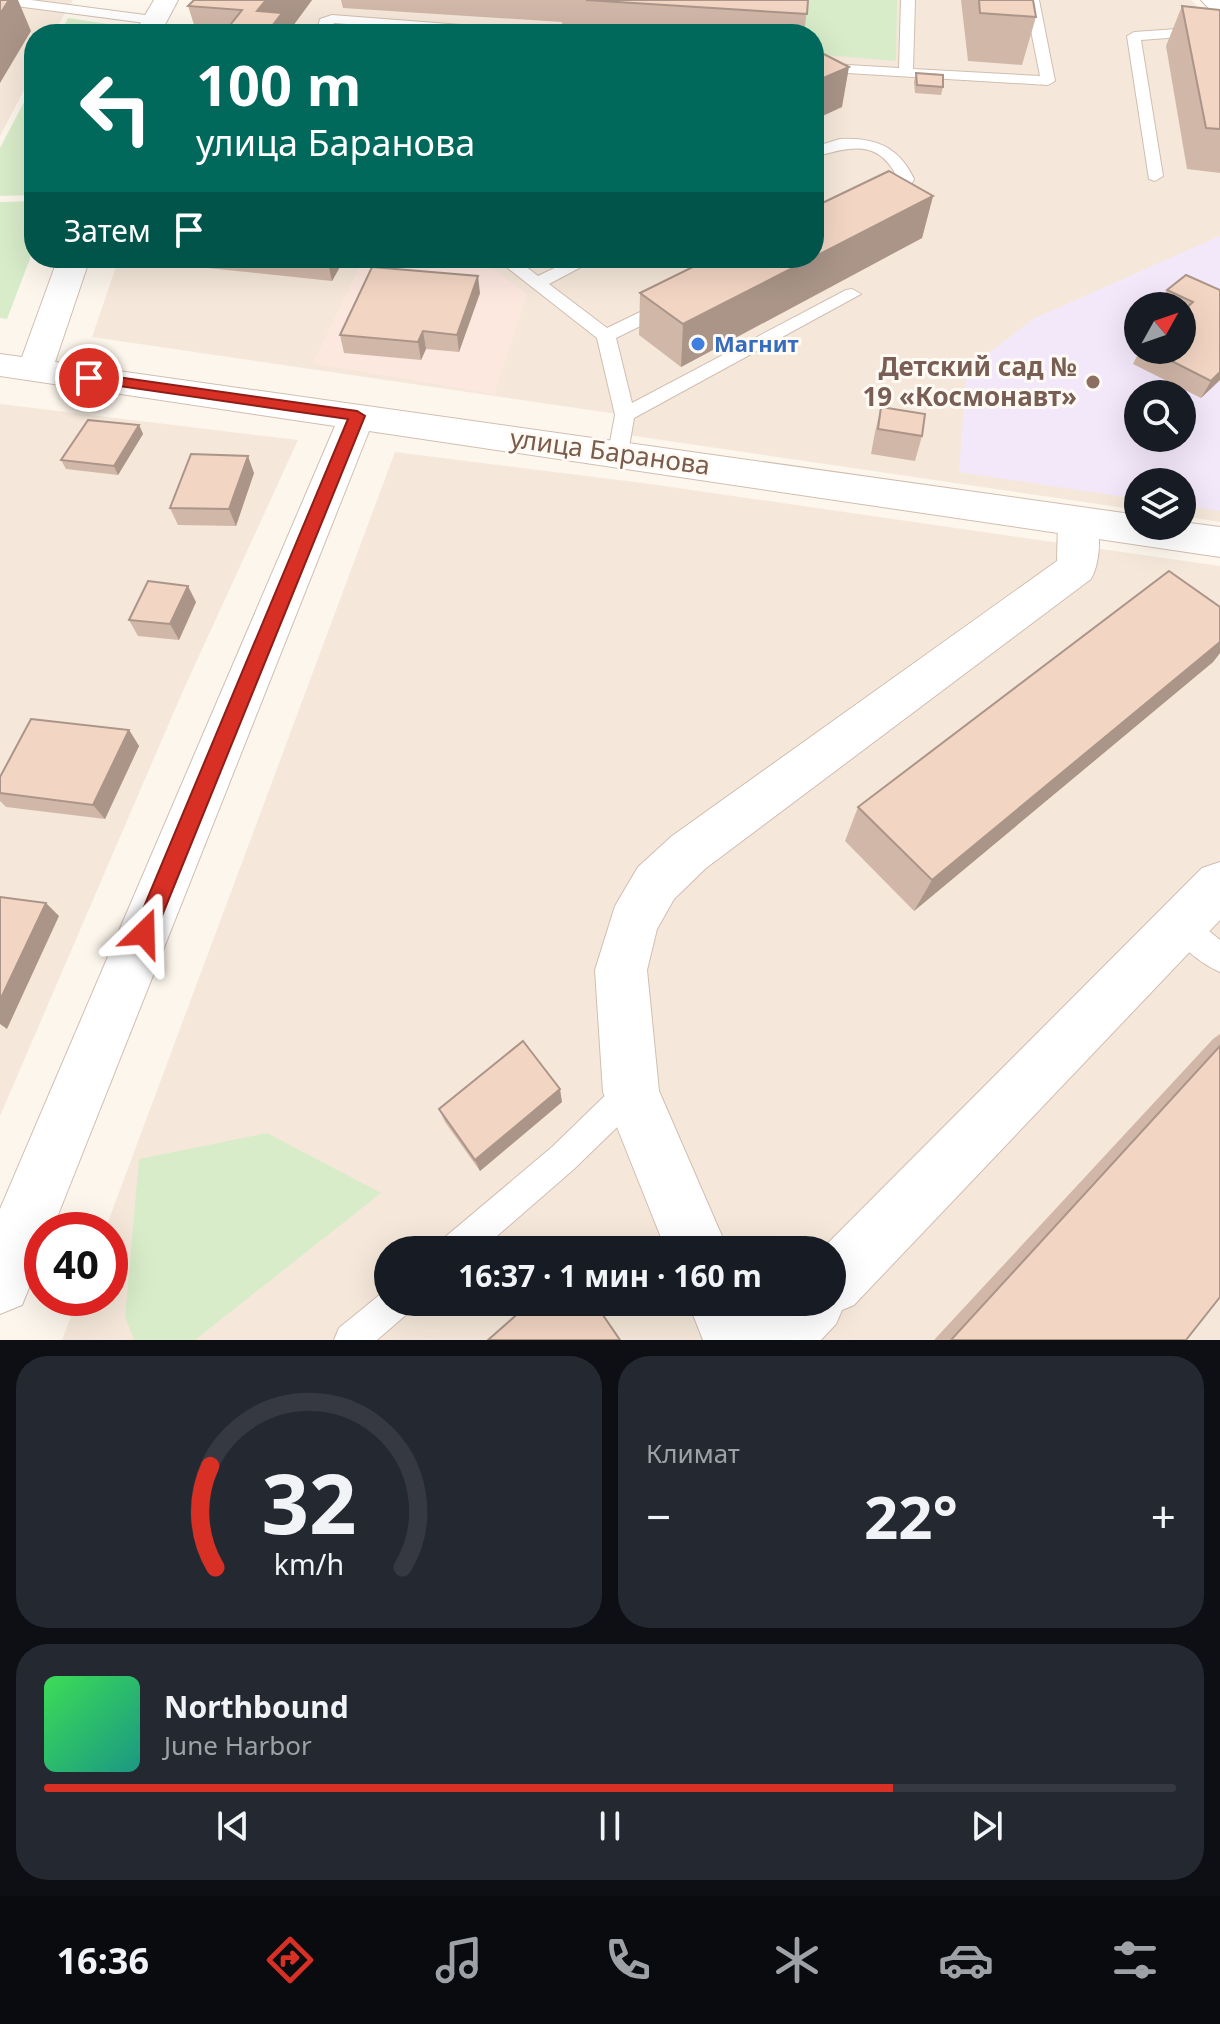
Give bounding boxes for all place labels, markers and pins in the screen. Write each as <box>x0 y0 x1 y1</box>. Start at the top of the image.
place label: Магнит <box>714 328 799 358</box>
marker: Магнит <box>689 335 707 353</box>
pin <box>55 344 123 412</box>
place label: Детский сад № 19 «Космонавт» <box>862 348 1077 414</box>
marker: Детский сад № 19 «Космонавт» <box>1084 373 1102 391</box>

